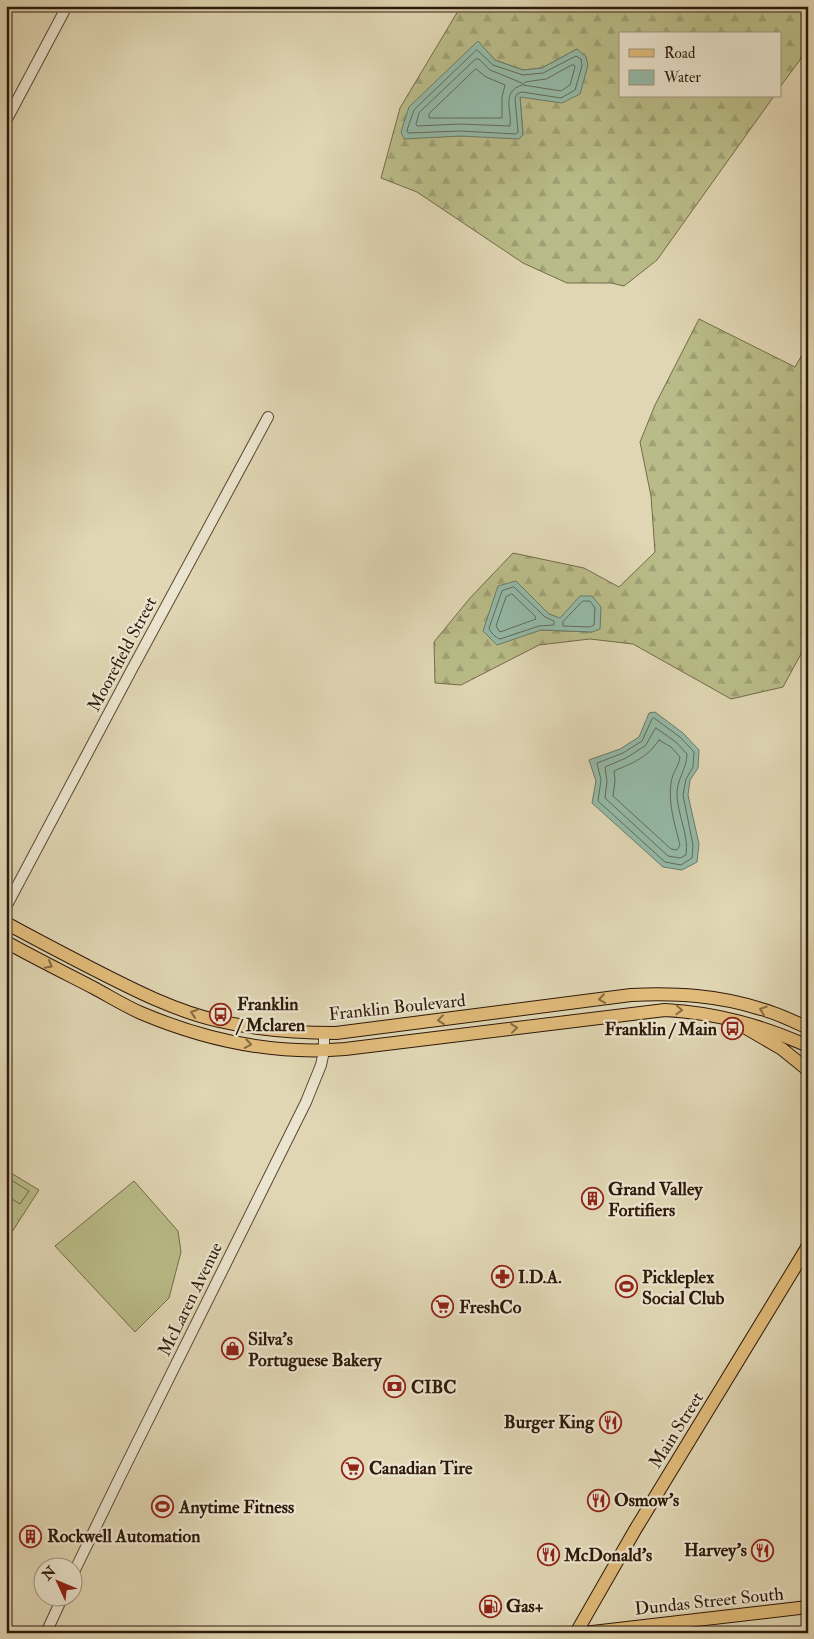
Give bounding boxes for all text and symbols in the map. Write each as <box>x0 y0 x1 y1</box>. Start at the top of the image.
legend <box>619 32 782 98</box>
text: Road <box>664 44 696 63</box>
text: Water <box>663 68 701 87</box>
street label: Moorefield Street <box>83 593 162 716</box>
one-way arrow <box>44 959 53 969</box>
street label: Franklin Boulevard <box>327 989 467 1026</box>
place label: Franklin / Mclaren <box>235 993 306 1037</box>
one-way arrow <box>598 993 606 1004</box>
bus stop icon: Franklin / Mclaren <box>209 1002 233 1026</box>
one-way arrow <box>676 1005 684 1016</box>
one-way arrow <box>759 1005 767 1015</box>
one-way arrow <box>190 1009 199 1019</box>
one-way arrow <box>437 1014 445 1025</box>
bus stop icon: Franklin / Main <box>721 1017 745 1041</box>
place label: Franklin / Main <box>604 1018 718 1041</box>
one-way arrow <box>510 1023 518 1034</box>
one-way arrow <box>244 1038 252 1048</box>
place label: Grand Valley Fortifiers <box>608 1178 703 1222</box>
building icon: Grand Valley Fortifiers <box>580 1187 604 1211</box>
street label: McLaren Avenue <box>153 1238 228 1360</box>
pharmacy icon: I.D.A. <box>490 1265 514 1289</box>
place label: I.D.A. <box>518 1266 562 1289</box>
place label: Pickleplex Social Club <box>642 1266 725 1310</box>
sports icon: Pickleplex Social Club <box>614 1275 638 1299</box>
supermarket icon: FreshCo <box>431 1295 455 1319</box>
place label: FreshCo <box>459 1296 522 1319</box>
place label: Silva's Portuguese Bakery <box>248 1328 383 1372</box>
shop icon: Silva's Portuguese Bakery <box>220 1337 244 1361</box>
bank icon: CIBC <box>383 1375 407 1399</box>
place label: CIBC <box>411 1376 456 1399</box>
street label: Main Street <box>644 1388 709 1473</box>
restaurant icon: Burger King <box>598 1410 622 1434</box>
place label: Burger King <box>504 1411 595 1434</box>
supermarket icon: Canadian Tire <box>341 1456 365 1480</box>
place label: Canadian Tire <box>369 1457 473 1480</box>
restaurant icon: Osmow's <box>586 1488 610 1512</box>
place label: Osmow's <box>614 1489 679 1512</box>
sports icon: Anytime Fitness <box>151 1495 175 1519</box>
place label: Anytime Fitness <box>178 1496 294 1519</box>
building icon: Rockwell Automation <box>19 1524 43 1548</box>
place label: Rockwell Automation <box>47 1525 201 1548</box>
restaurant icon: Harvey's <box>751 1538 775 1562</box>
place label: Harvey's <box>684 1539 747 1562</box>
restaurant icon: McDonald's <box>536 1543 560 1567</box>
place label: McDonald's <box>563 1544 652 1567</box>
north arrow <box>32 1556 82 1606</box>
text: N <box>38 1563 60 1584</box>
street label: Dundas Street South <box>633 1582 785 1621</box>
fuel station icon: Gas+ <box>478 1594 502 1618</box>
place label: Gas+ <box>506 1595 544 1618</box>

